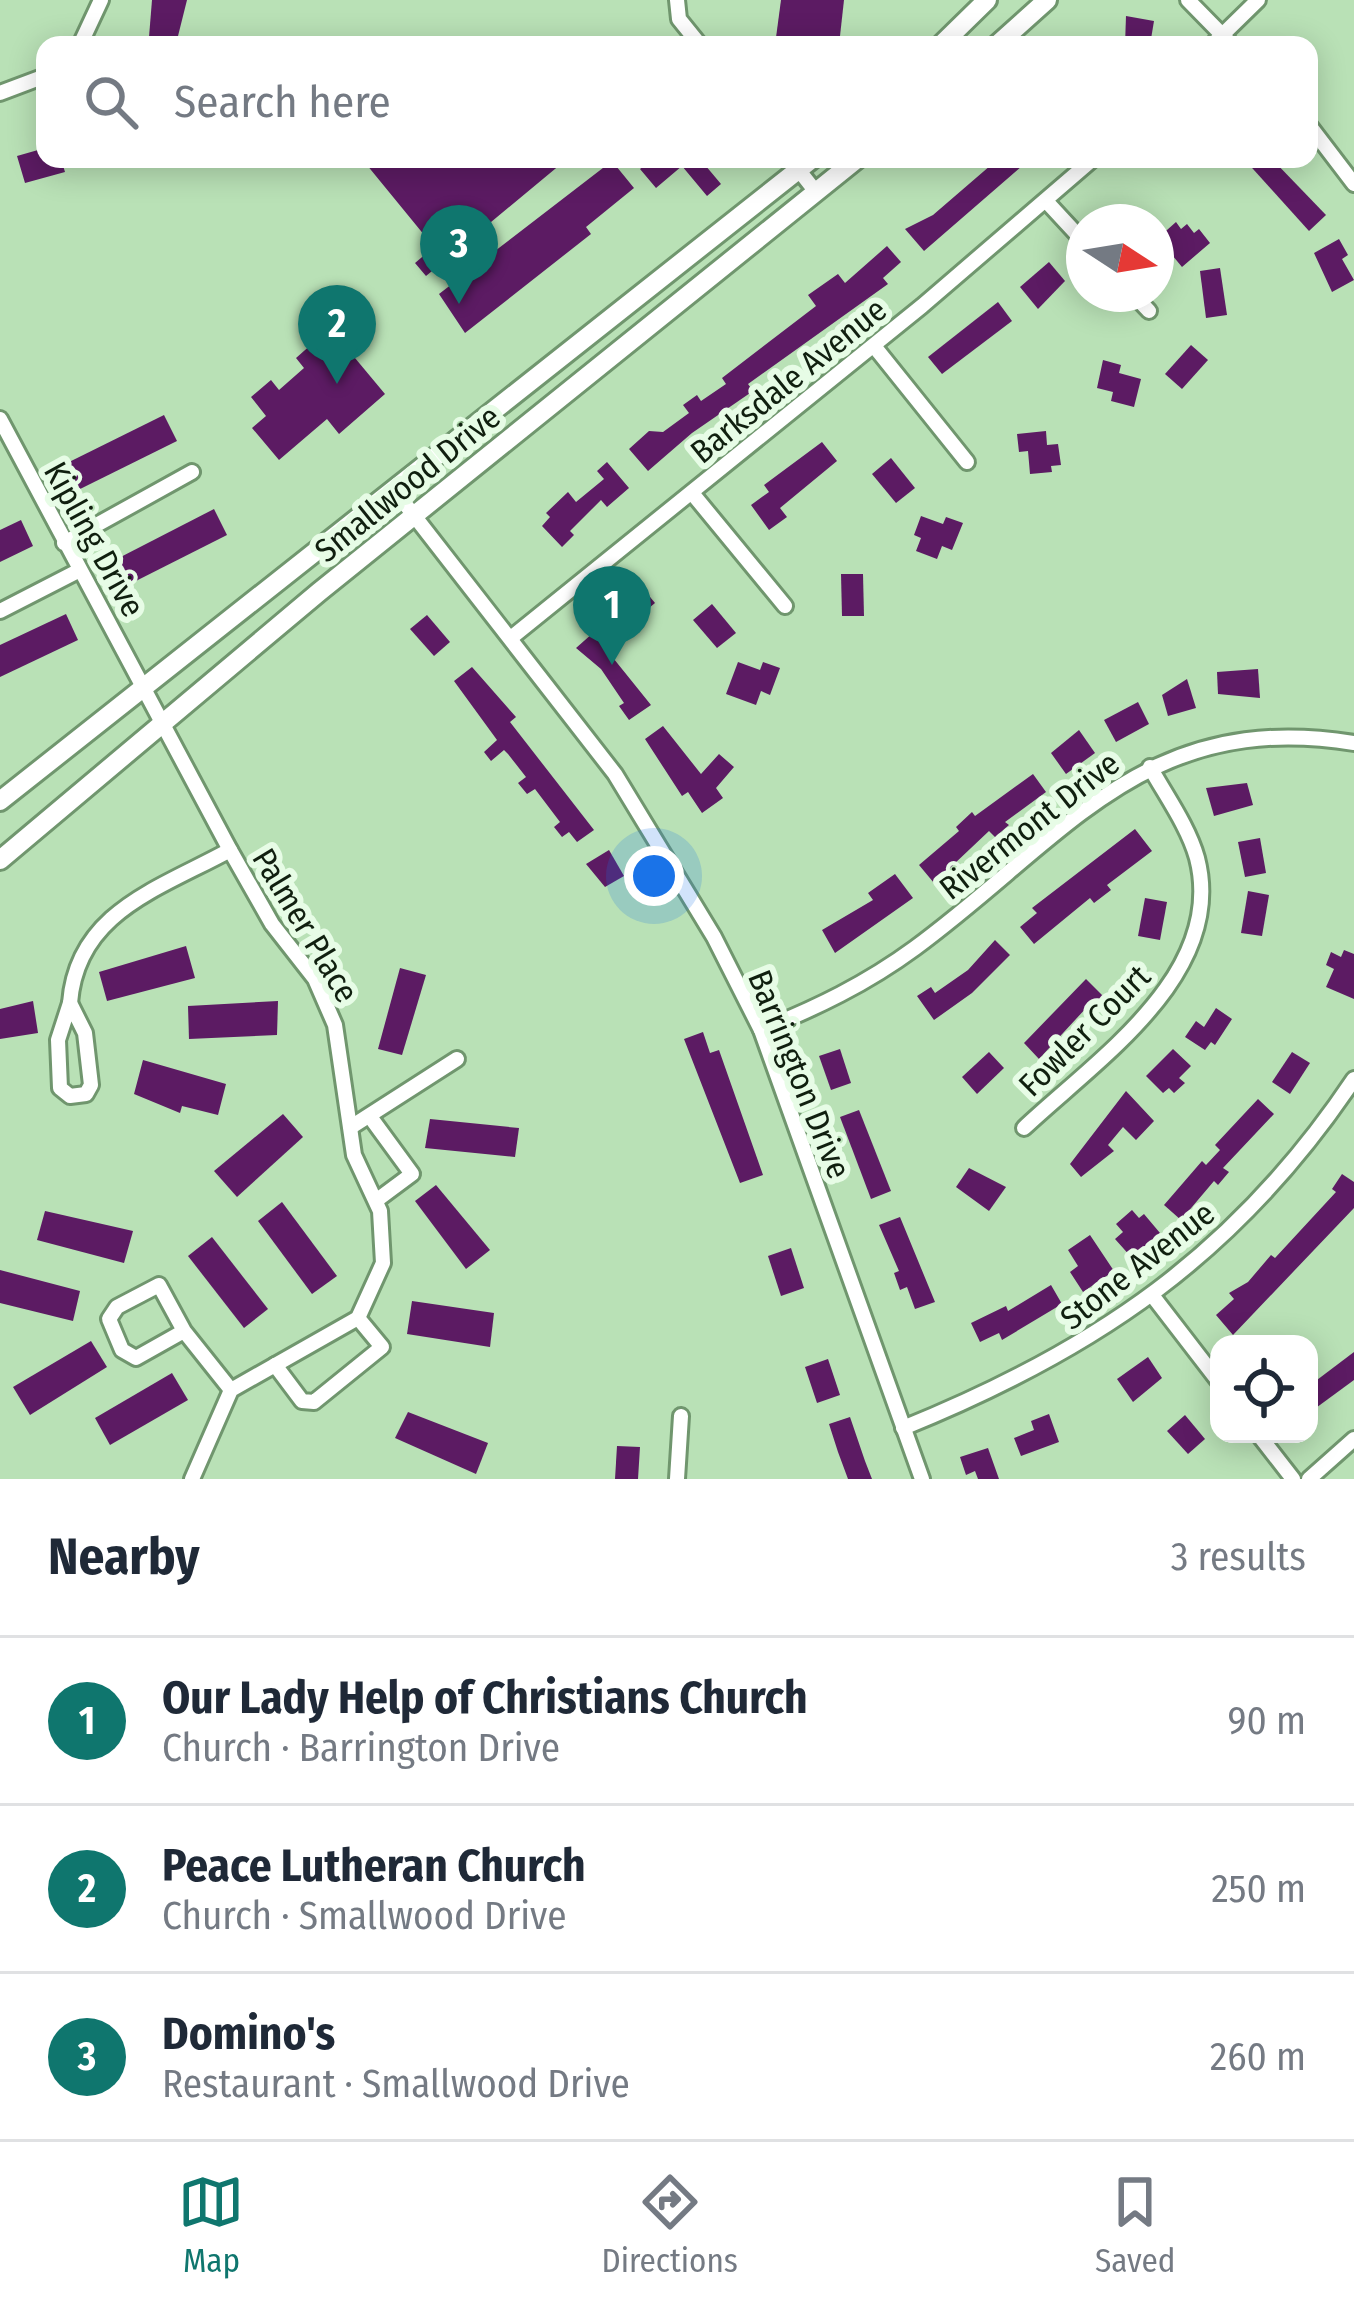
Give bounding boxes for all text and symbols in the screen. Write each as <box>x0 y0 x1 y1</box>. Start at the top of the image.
search box <box>36 36 1318 168</box>
icon: search <box>78 69 144 135</box>
text: Search here <box>174 75 391 129</box>
north arrow <box>1066 204 1174 312</box>
pin: 3 <box>420 205 498 304</box>
pin: 2 <box>298 285 376 384</box>
street label: Barksdale Avenue <box>683 290 895 472</box>
street label: Smallwood Drive <box>307 397 508 571</box>
street label: Kipling Drive <box>35 455 153 624</box>
pin: 1 <box>573 566 651 665</box>
street label: Rivermont Drive <box>932 743 1128 908</box>
street label: Palmer Place <box>244 841 367 1010</box>
your location <box>624 846 684 906</box>
street label: Fowler Court <box>1011 957 1159 1105</box>
street label: Barrington Drive <box>739 964 859 1184</box>
street label: Stone Avenue <box>1053 1193 1223 1338</box>
map controls <box>1210 1335 1318 1443</box>
button: locate <box>1210 1335 1318 1443</box>
text: Nearby <box>48 1526 200 1588</box>
text: 3 results <box>1171 1534 1306 1580</box>
text: Our Lady Help of Christians Church <box>162 1671 808 1725</box>
text: 1 <box>79 1698 95 1744</box>
text: 90 m <box>1228 1698 1306 1744</box>
text: Church · Barrington Drive <box>162 1725 560 1771</box>
text: Peace Lutheran Church <box>162 1839 586 1893</box>
text: 2 <box>78 1866 96 1912</box>
text: 250 m <box>1211 1866 1306 1912</box>
text: Church · Smallwood Drive <box>162 1893 567 1939</box>
text: Domino's <box>162 2007 335 2061</box>
text: 3 <box>78 2034 96 2080</box>
text: 260 m <box>1210 2034 1306 2080</box>
text: Restaurant · Smallwood Drive <box>162 2061 630 2107</box>
tab: Map <box>178 2169 244 2281</box>
tab: Directions <box>601 2169 738 2281</box>
tab: Saved <box>1095 2169 1175 2281</box>

